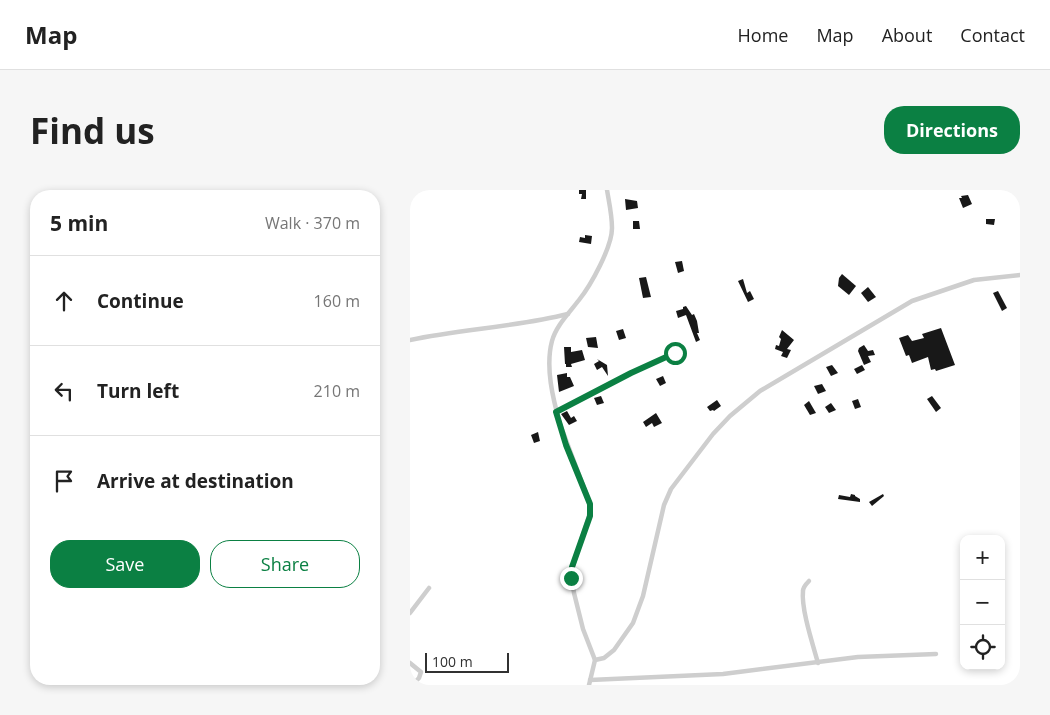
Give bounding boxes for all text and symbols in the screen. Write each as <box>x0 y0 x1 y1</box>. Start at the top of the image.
text: Map <box>25 18 77 51</box>
text: Home <box>738 23 788 47</box>
text: Map <box>816 23 854 47</box>
text: About <box>882 23 932 47</box>
text: Contact <box>960 23 1025 47</box>
button: Directions <box>884 106 1020 154</box>
text: Find us <box>30 107 155 154</box>
text: 5 min <box>50 209 108 237</box>
text: Walk · 370 m <box>265 212 360 234</box>
icon: ahead <box>50 287 78 315</box>
text: Continue <box>97 288 184 314</box>
text: 160 m <box>314 290 360 312</box>
route start <box>664 342 687 365</box>
icon: left <box>50 377 78 405</box>
text: Turn left <box>97 378 179 404</box>
text: 210 m <box>314 380 360 402</box>
icon: arrive <box>50 467 78 495</box>
text: Arrive at destination <box>97 468 294 494</box>
map controls <box>960 535 1005 670</box>
button: + <box>960 535 1005 580</box>
button: Save <box>50 540 200 588</box>
button: Share <box>210 540 360 588</box>
route end <box>560 567 583 590</box>
button: − <box>960 580 1005 625</box>
button: locate <box>960 625 1005 670</box>
scale bar <box>425 650 509 673</box>
text: 100 m <box>432 652 473 671</box>

